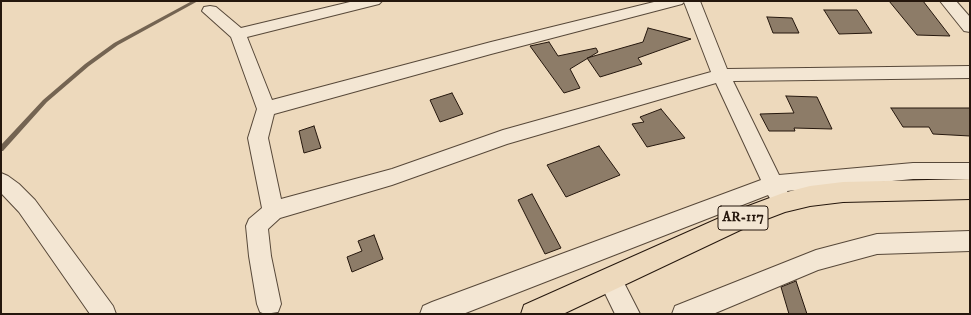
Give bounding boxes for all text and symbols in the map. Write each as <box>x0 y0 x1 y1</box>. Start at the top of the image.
road number: AR-117 <box>718 206 768 230</box>

